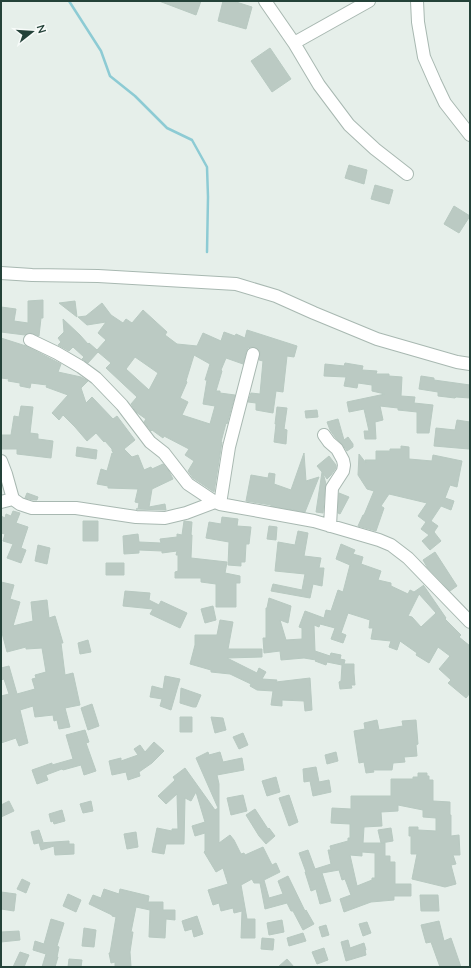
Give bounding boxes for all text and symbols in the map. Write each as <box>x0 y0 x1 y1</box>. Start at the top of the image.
north arrow <box>12 12 52 52</box>
text: N <box>33 23 49 35</box>

